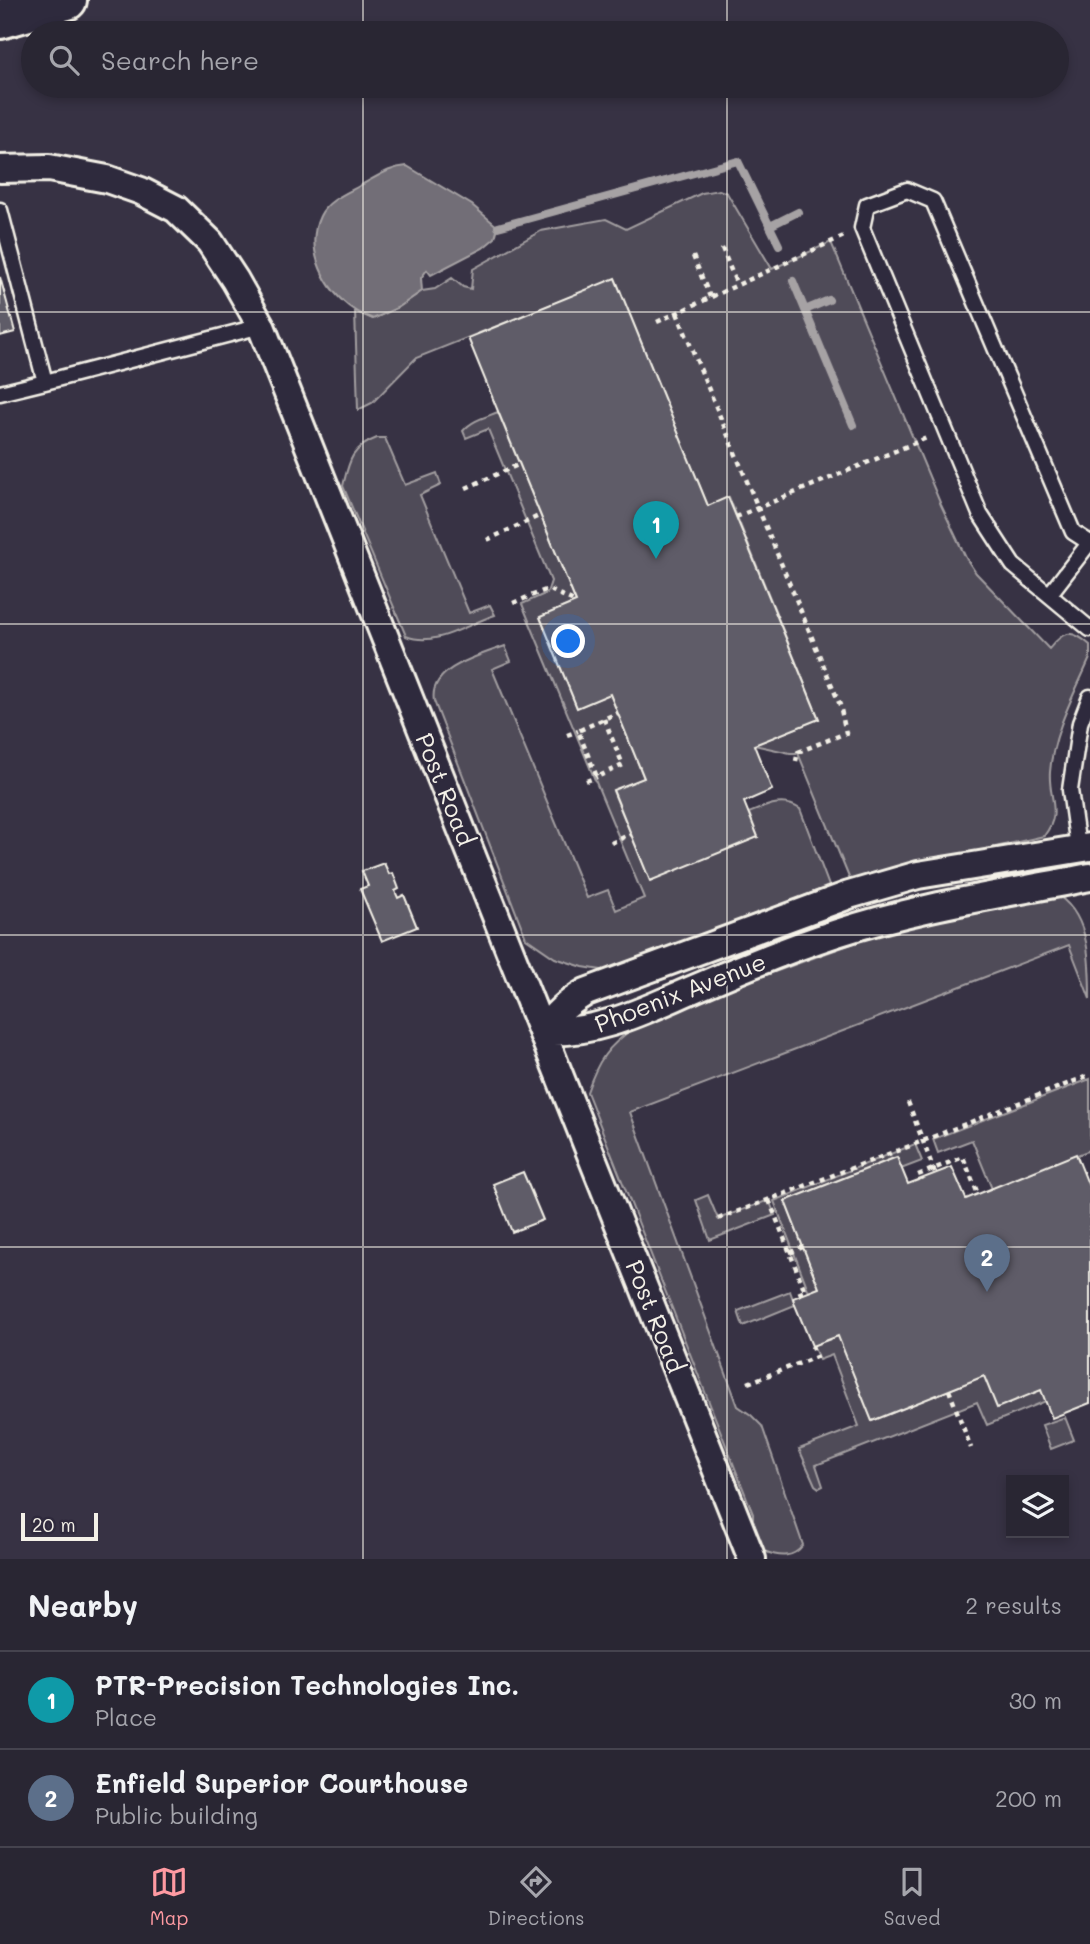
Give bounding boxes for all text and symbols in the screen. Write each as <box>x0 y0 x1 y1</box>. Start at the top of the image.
search box <box>21 21 1069 98</box>
icon: search <box>45 41 83 79</box>
text: Search here <box>101 43 259 77</box>
pin: 1 <box>633 501 679 559</box>
your location <box>551 624 585 658</box>
street label: Post Road <box>409 728 483 850</box>
street label: Phoenix Avenue <box>590 945 770 1039</box>
pin: 2 <box>964 1234 1010 1292</box>
street label: Post Road <box>619 1255 693 1377</box>
map controls <box>1006 1475 1069 1538</box>
button: layers <box>1006 1475 1069 1538</box>
scale bar <box>21 1510 98 1542</box>
text: 20 m <box>32 1512 76 1537</box>
text: Nearby <box>28 1585 138 1625</box>
text: 2 results <box>965 1590 1062 1620</box>
text: PTR-Precision Technologies Inc. <box>95 1668 519 1702</box>
text: 1 <box>46 1685 56 1715</box>
text: 30 m <box>1009 1685 1062 1715</box>
text: Place <box>95 1702 157 1732</box>
text: Enfield Superior Courthouse <box>95 1766 468 1800</box>
text: 2 <box>45 1783 57 1813</box>
text: 200 m <box>995 1783 1062 1813</box>
text: Public building <box>95 1800 258 1830</box>
tab: Map <box>150 1863 188 1930</box>
tab: Directions <box>488 1863 584 1930</box>
tab: Saved <box>884 1863 940 1930</box>

